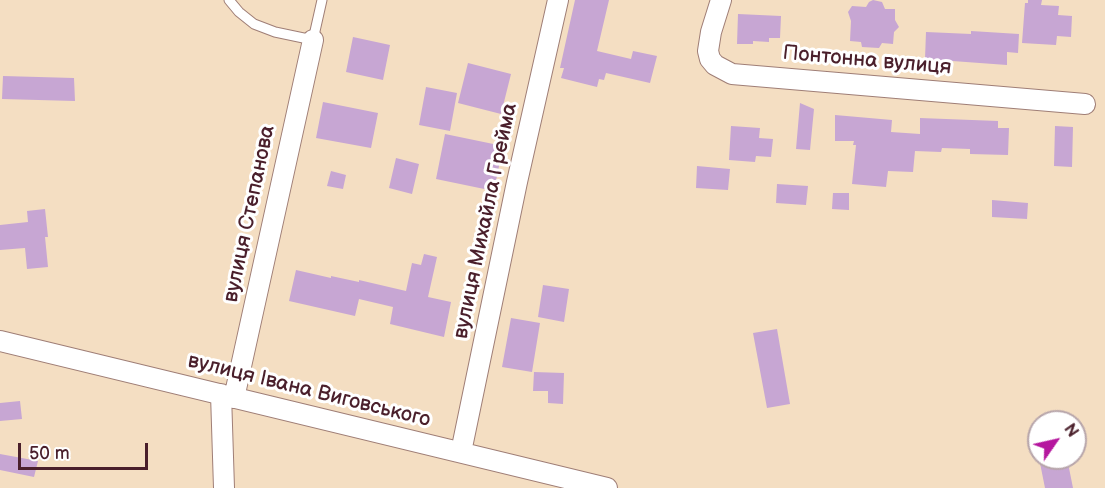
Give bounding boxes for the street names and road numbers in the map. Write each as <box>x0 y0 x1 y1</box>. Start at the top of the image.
street label: Понтонна вулиця <box>782 41 952 81</box>
street label: вулиця Михайла Грейма <box>449 101 523 341</box>
street label: вулиця Степанова <box>219 123 281 305</box>
street label: вулиця Івана Виговського <box>185 349 433 433</box>

